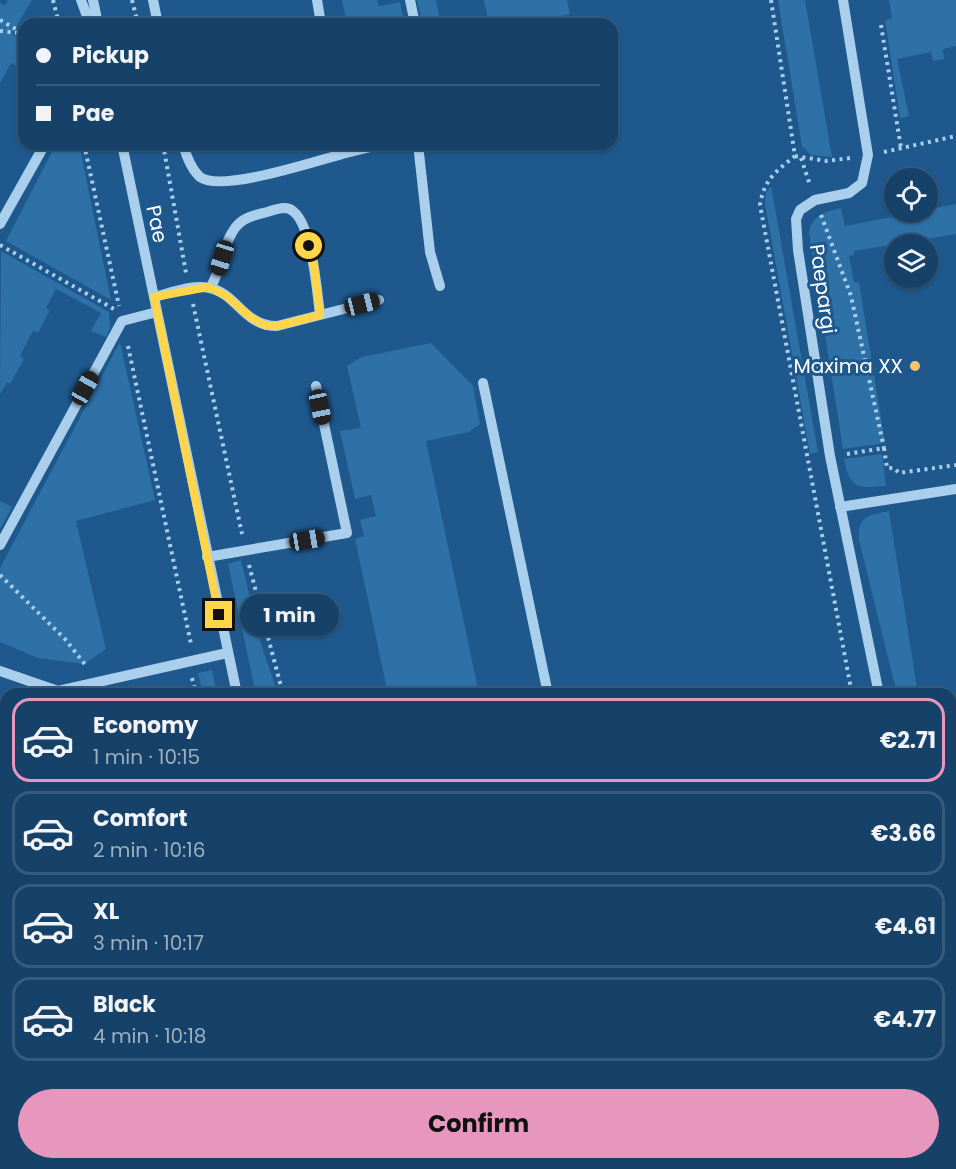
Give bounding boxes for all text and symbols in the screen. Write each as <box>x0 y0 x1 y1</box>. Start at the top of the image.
text: Pickup <box>72 40 149 71</box>
text: Pae <box>72 98 114 129</box>
map controls <box>884 168 938 288</box>
button: locate <box>884 168 938 222</box>
street label: Pae <box>139 203 175 245</box>
route start <box>295 232 322 259</box>
button: layers <box>884 234 938 288</box>
car <box>208 238 236 278</box>
street label: Paepargi <box>803 242 843 336</box>
car <box>342 291 382 317</box>
place label: Maxima XX <box>793 352 903 380</box>
marker: Maxima XX <box>908 359 922 373</box>
car <box>68 368 102 408</box>
car <box>307 388 333 426</box>
car <box>288 528 326 552</box>
callout: 1 min <box>240 594 339 636</box>
route end <box>205 601 232 628</box>
text: 1 min <box>263 601 316 629</box>
text: Economy <box>93 710 198 741</box>
icon: car <box>21 713 75 767</box>
text: €2.71 <box>880 725 936 756</box>
text: 1 min · 10:15 <box>93 743 200 771</box>
text: Comfort <box>93 803 187 834</box>
icon: car <box>21 806 75 860</box>
text: €3.66 <box>871 818 936 849</box>
text: 2 min · 10:16 <box>93 836 205 864</box>
text: XL <box>93 896 119 927</box>
icon: car <box>21 899 75 953</box>
text: €4.61 <box>875 911 936 942</box>
text: 3 min · 10:17 <box>93 929 204 957</box>
text: Black <box>93 989 156 1020</box>
icon: car <box>21 992 75 1046</box>
text: €4.77 <box>874 1004 936 1035</box>
text: 4 min · 10:18 <box>93 1022 206 1050</box>
button: Confirm <box>18 1089 939 1158</box>

